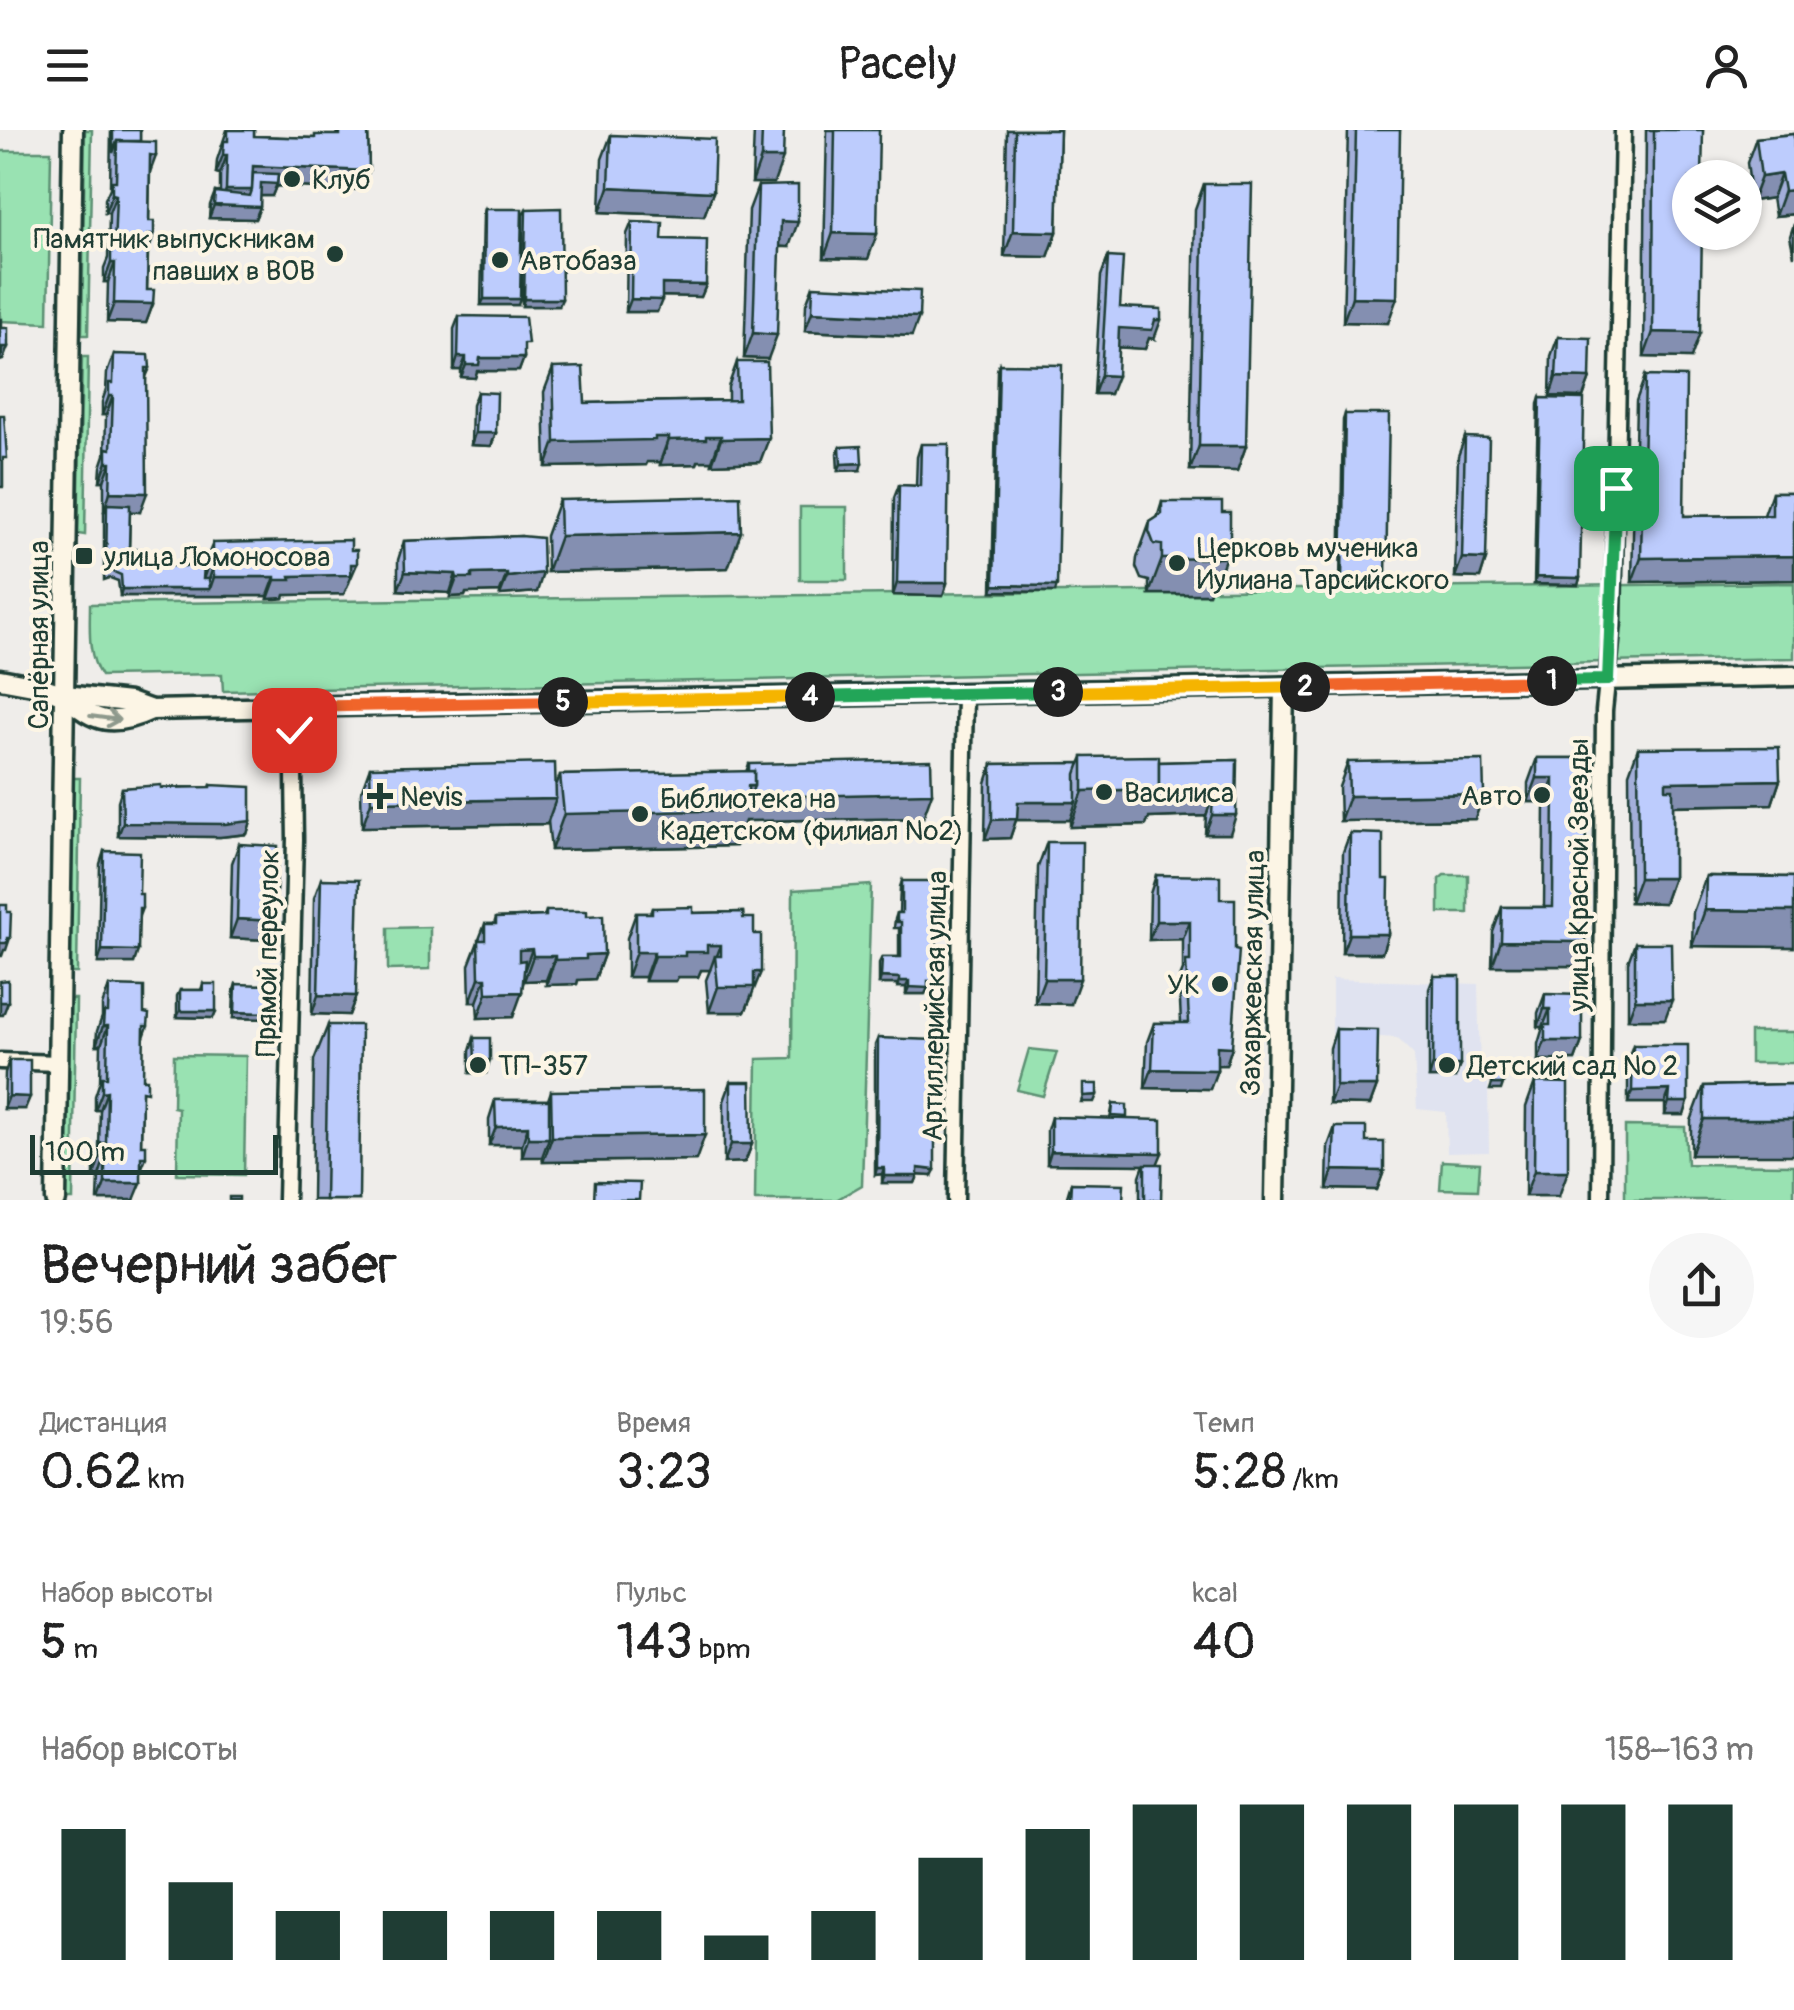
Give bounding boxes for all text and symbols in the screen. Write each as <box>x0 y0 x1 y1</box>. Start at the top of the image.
text: Pacely <box>838 37 956 93</box>
icon: menu <box>40 38 95 93</box>
icon: person <box>1699 38 1754 93</box>
map controls <box>1672 160 1762 250</box>
button: layers <box>1672 160 1762 250</box>
place label: Клуб <box>312 163 371 198</box>
marker: Клуб <box>281 168 303 190</box>
place label: Памятник выпускникам павших в ВОВ <box>34 222 315 289</box>
marker: Памятник выпускникам павших в ВОВ <box>324 243 346 265</box>
place label: Автобаза <box>520 244 637 279</box>
marker: Автобаза <box>489 249 511 271</box>
pin <box>1574 446 1659 531</box>
icon: arrive <box>1589 461 1644 516</box>
place label: Церковь мученика Иулиана Тарсийского <box>1197 531 1449 598</box>
place label: улица Ломоносова <box>103 540 330 575</box>
street label: Сапёрная улица <box>22 541 57 729</box>
marker: улица Ломоносова <box>73 545 95 567</box>
marker: Церковь мученика Иулиана Тарсийского <box>1166 552 1188 574</box>
pin: 1 <box>1527 656 1577 706</box>
pin: 2 <box>1280 662 1330 712</box>
text: 1 <box>1547 663 1557 698</box>
pin: 3 <box>1033 667 1083 717</box>
text: 2 <box>1297 669 1313 704</box>
pin: 4 <box>785 672 835 722</box>
text: 3 <box>1050 674 1066 709</box>
pin: 5 <box>538 677 588 727</box>
text: 4 <box>802 679 818 714</box>
text: 5 <box>555 684 571 719</box>
pin <box>252 688 337 773</box>
icon: check <box>267 703 322 758</box>
one-way arrow <box>88 710 121 728</box>
street label: улица Красной Звезды <box>1562 738 1597 1013</box>
place label: Василиса <box>1124 776 1234 811</box>
place label: Авто <box>1461 779 1522 814</box>
place label: Nevis <box>400 780 463 815</box>
marker: Василиса <box>1093 781 1115 803</box>
place label: Библиотека на Кадетском (филиал №2) <box>660 782 964 849</box>
marker: Авто <box>1531 784 1553 806</box>
marker: Nevis <box>369 785 391 807</box>
marker: Библиотека на Кадетском (филиал №2) <box>629 803 651 825</box>
street label: Прямой переулок <box>249 849 288 1057</box>
street label: Захаржевская улица <box>1234 850 1273 1096</box>
street label: Артиллерийская улица <box>916 870 955 1142</box>
place label: УК <box>1167 968 1200 1003</box>
marker: УК <box>1209 973 1231 995</box>
place label: ТП-357 <box>498 1049 588 1084</box>
place label: Детский сад № 2 <box>1466 1049 1678 1084</box>
marker: ТП-357 <box>467 1054 489 1076</box>
marker: Детский сад № 2 <box>1436 1054 1458 1076</box>
scale bar <box>30 1130 278 1174</box>
text: 100 m <box>45 1135 125 1170</box>
text: Вечерний забег <box>40 1231 397 1300</box>
button: share <box>1649 1233 1754 1338</box>
text: 19:56 <box>40 1303 114 1343</box>
text: Дистанция <box>40 1406 167 1441</box>
text: Время <box>616 1406 691 1441</box>
text: Темп <box>1193 1406 1255 1441</box>
text: 0.62 <box>40 1441 142 1504</box>
text: 3:23 <box>616 1441 712 1504</box>
text: 5:28 <box>1193 1441 1286 1504</box>
text: km <box>142 1462 185 1497</box>
text: /km <box>1286 1462 1339 1497</box>
text: Набор высоты <box>40 1576 213 1611</box>
text: Пульс <box>616 1576 687 1611</box>
text: kcal <box>1193 1576 1238 1611</box>
text: 5 <box>40 1611 67 1674</box>
text: 143 <box>616 1611 693 1674</box>
text: 40 <box>1193 1611 1256 1674</box>
text: m <box>67 1632 98 1667</box>
text: bpm <box>693 1632 751 1667</box>
text: Набор высоты <box>40 1730 238 1770</box>
text: 158–163 m <box>1605 1730 1754 1770</box>

